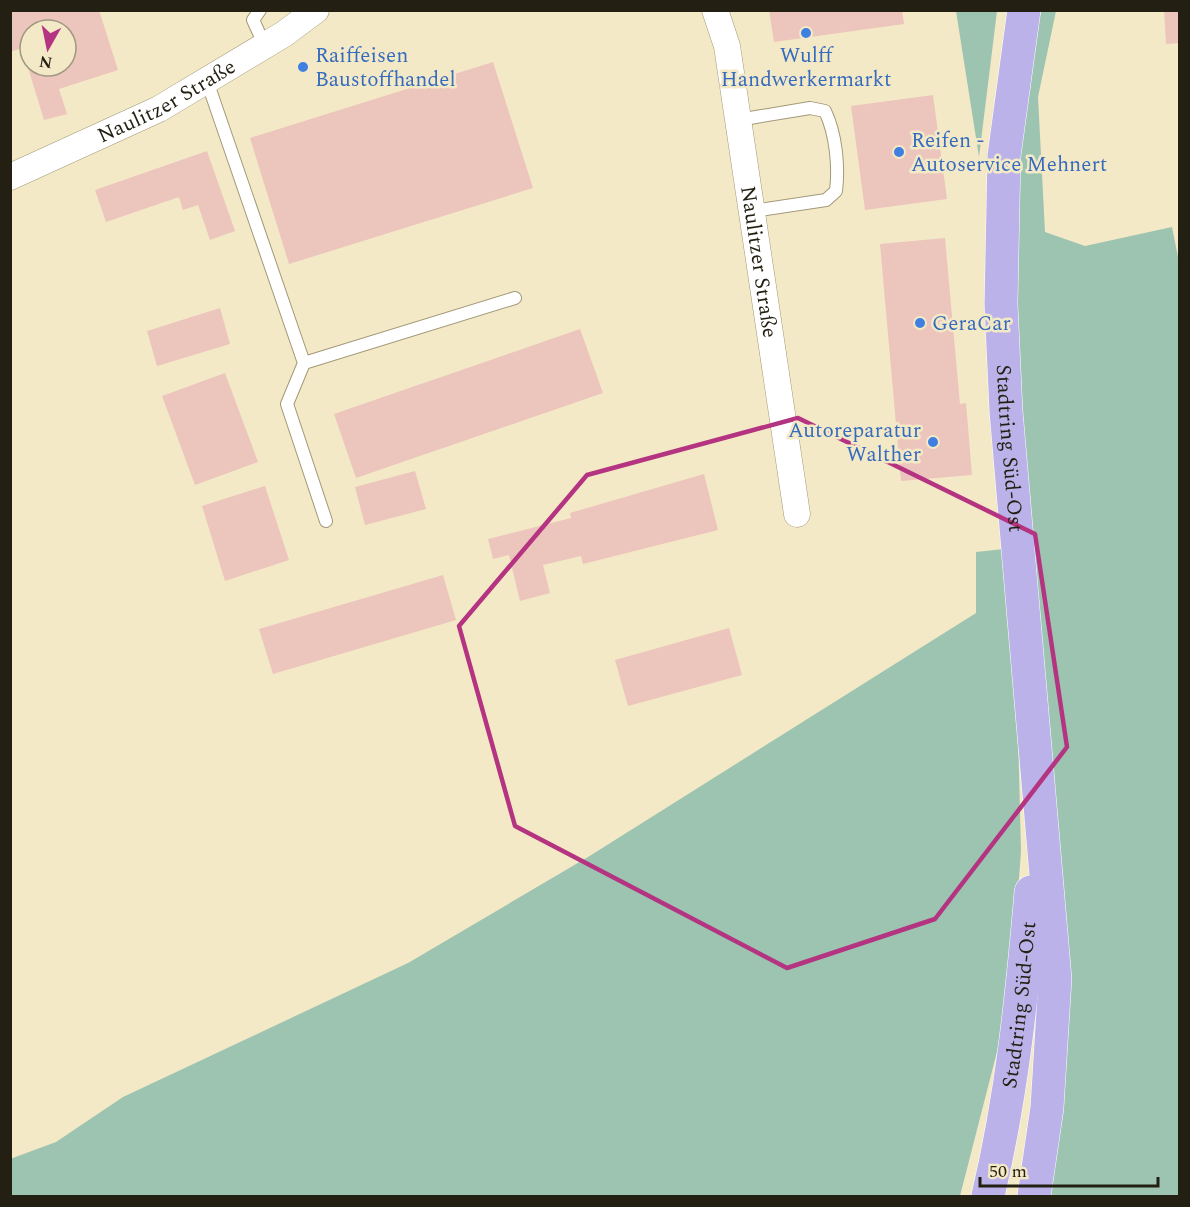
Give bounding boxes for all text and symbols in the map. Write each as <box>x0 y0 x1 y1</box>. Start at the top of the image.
north arrow <box>18 18 78 78</box>
marker: Wulff Handwerkermarkt <box>799 26 813 40</box>
place label: Raiffeisen Baustoffhandel <box>315 40 456 96</box>
place label: Wulff Handwerkermarkt <box>721 40 891 96</box>
text: N <box>37 49 54 75</box>
street label: Naulitzer Straße <box>92 51 242 152</box>
marker: Raiffeisen Baustoffhandel <box>296 60 310 74</box>
place label: Reifen - Autoservice Mehnert <box>911 125 1107 181</box>
marker: Reifen - Autoservice Mehnert <box>892 145 906 159</box>
street label: Naulitzer Straße <box>731 184 785 340</box>
place label: GeraCar <box>932 308 1011 340</box>
marker: GeraCar <box>913 316 927 330</box>
street label: Stadtring Süd-Ost <box>987 364 1031 534</box>
place label: Autoreparatur Walther <box>788 415 921 471</box>
marker: Autoreparatur Walther <box>926 435 940 449</box>
street label: Stadtring Süd-Ost <box>994 920 1045 1091</box>
scale bar <box>980 1150 1158 1188</box>
text: 50 m <box>989 1158 1027 1185</box>

